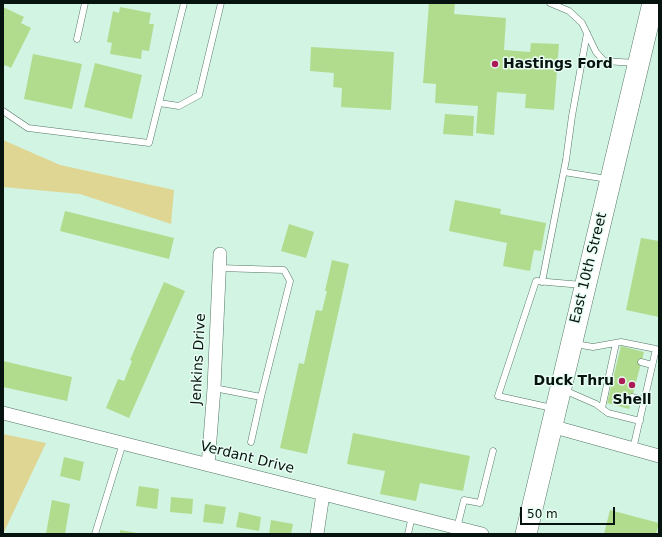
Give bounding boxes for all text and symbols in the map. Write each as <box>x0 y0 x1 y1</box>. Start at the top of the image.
place label: Hastings Ford <box>503 56 613 72</box>
marker: Hastings Ford <box>490 59 500 69</box>
street label: East 10th Street <box>567 211 611 325</box>
street label: Jenkins Drive <box>188 313 210 405</box>
place label: Duck Thru <box>534 373 614 389</box>
marker: Duck Thru <box>617 376 627 386</box>
marker: Shell <box>627 380 637 390</box>
place label: Shell <box>612 392 652 408</box>
street label: Verdant Drive <box>198 438 296 478</box>
scale bar <box>522 499 617 525</box>
text: 50 m <box>527 507 558 521</box>

